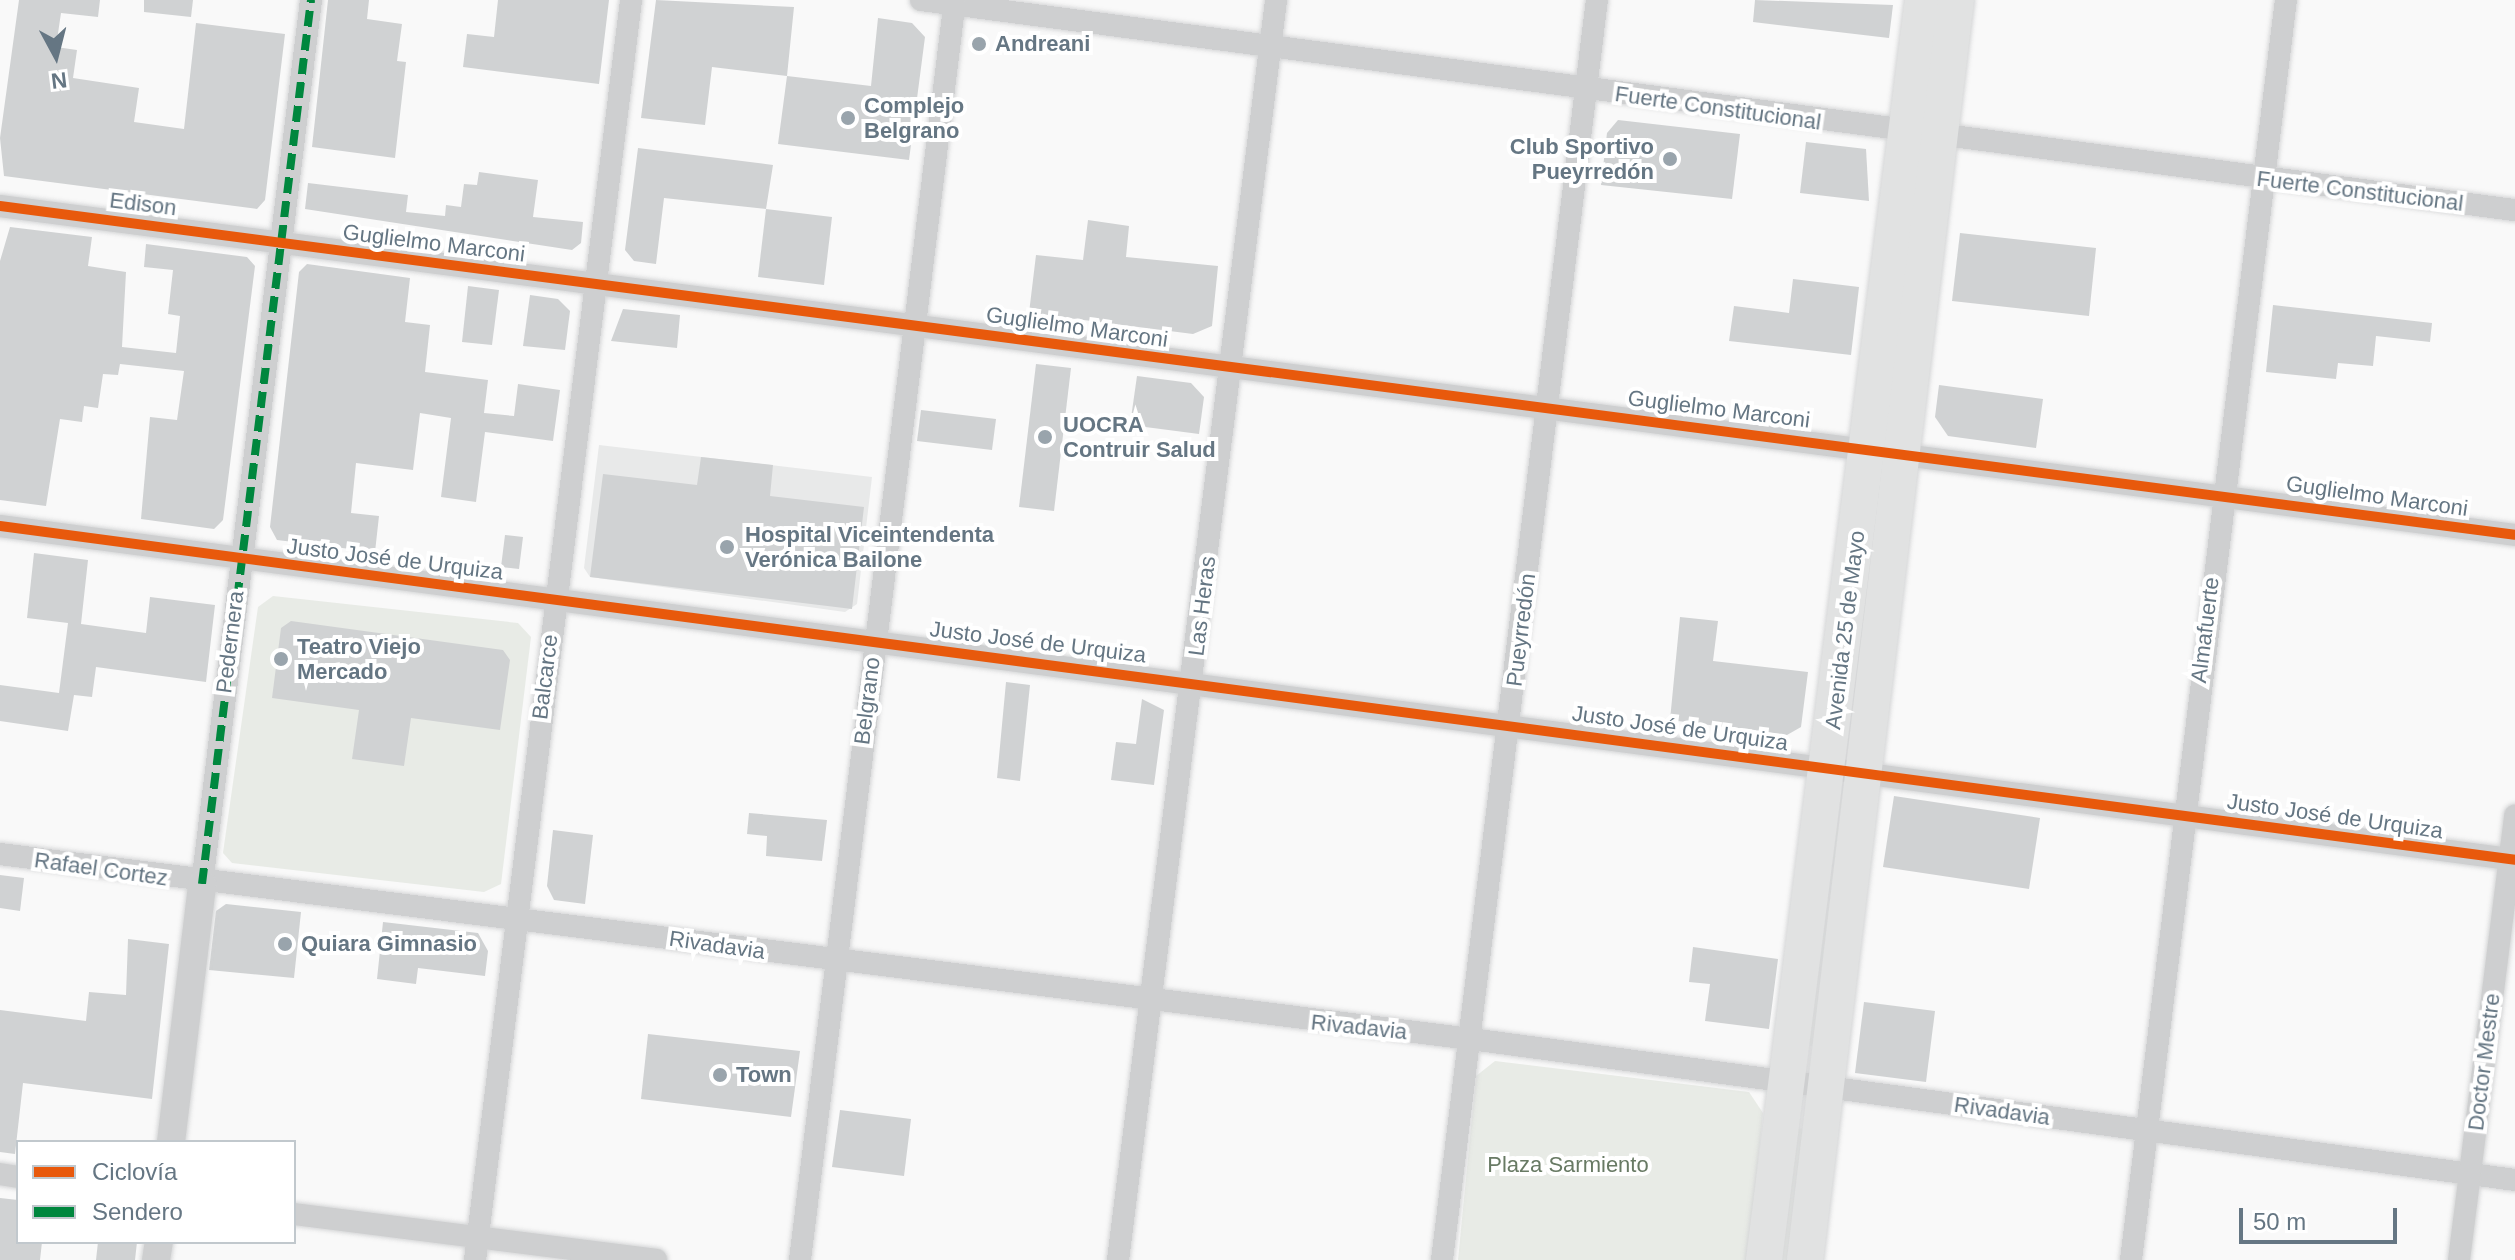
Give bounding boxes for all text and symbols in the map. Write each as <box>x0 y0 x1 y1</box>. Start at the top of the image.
north arrow <box>16 16 96 96</box>
place label: Andreani <box>995 31 1090 57</box>
marker: Andreani <box>970 35 988 53</box>
text: N <box>50 67 68 94</box>
street label: Fuerte Constitucional <box>1613 80 1823 136</box>
place label: Complejo Belgrano <box>864 92 964 144</box>
marker: Complejo Belgrano <box>839 109 857 127</box>
place label: Club Sportivo Pueyrredón <box>1510 133 1654 184</box>
marker: Club Sportivo Pueyrredón <box>1661 150 1679 168</box>
street label: Fuerte Constitucional <box>2255 165 2465 217</box>
street label: Edison <box>108 187 178 221</box>
street label: Guglielmo Marconi <box>341 219 527 267</box>
street label: Guglielmo Marconi <box>984 301 1170 353</box>
street label: Guglielmo Marconi <box>1626 385 1812 433</box>
place label: UOCRA Contruir Salud <box>1063 411 1216 462</box>
marker: UOCRA Contruir Salud <box>1034 426 1056 448</box>
street label: Guglielmo Marconi <box>2284 470 2470 522</box>
place label: Hospital Viceintendenta Verónica Bailone <box>745 521 994 572</box>
street label: Avenida 25 de Mayo <box>1820 529 1870 731</box>
street label: Justo José de Urquiza <box>285 533 505 585</box>
marker: Hospital Viceintendenta Verónica Bailone <box>716 536 738 558</box>
street label: Las Heras <box>1183 555 1221 657</box>
street label: Pueyrredón <box>1501 572 1541 688</box>
street label: Almafuerte <box>2185 576 2225 684</box>
street label: Pedernera <box>211 589 249 695</box>
street label: Justo José de Urquiza <box>928 616 1148 668</box>
place label: Teatro Viejo Mercado <box>297 633 421 684</box>
street label: Balcarce <box>527 633 563 721</box>
marker: Teatro Viejo Mercado <box>272 650 290 668</box>
street label: Belgrano <box>849 656 885 746</box>
street label: Justo José de Urquiza <box>1570 700 1790 756</box>
street label: Justo José de Urquiza <box>2225 788 2445 844</box>
street label: Rafael Cortez <box>33 847 169 891</box>
street label: Rivadavia <box>667 925 767 965</box>
place label: Quiara Gimnasio <box>301 931 477 957</box>
marker: Quiara Gimnasio <box>276 935 294 953</box>
street label: Doctor Mestre <box>2462 992 2506 1132</box>
street label: Rivadavia <box>1310 1009 1408 1045</box>
place label: Town <box>736 1062 792 1088</box>
marker: Town <box>711 1066 729 1084</box>
street label: Rivadavia <box>1952 1091 2052 1131</box>
legend <box>16 1140 296 1244</box>
park label: Plaza Sarmiento <box>1487 1152 1649 1178</box>
text: Ciclovía <box>92 1158 177 1185</box>
scale bar <box>2243 1192 2401 1242</box>
text: Sendero <box>92 1198 183 1225</box>
text: 50 m <box>2253 1208 2306 1235</box>

